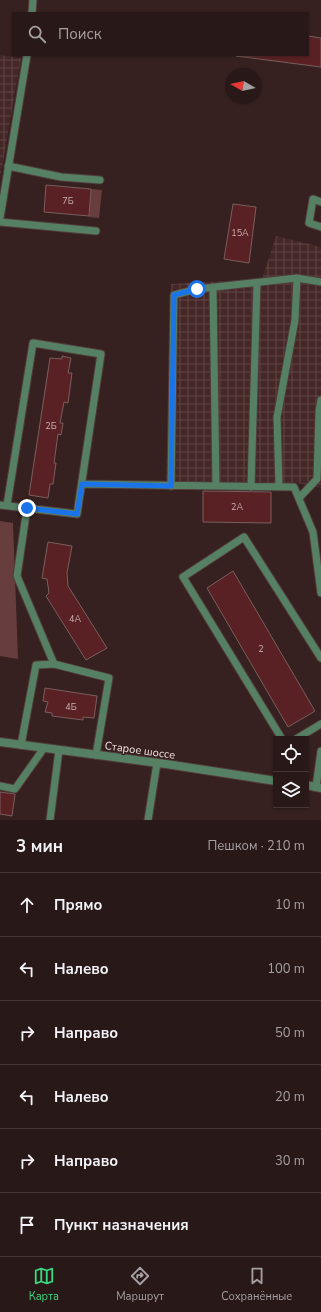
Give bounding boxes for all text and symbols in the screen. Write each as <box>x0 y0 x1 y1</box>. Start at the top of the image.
search box <box>12 12 309 56</box>
icon: search <box>26 23 48 45</box>
text: Поиск <box>58 24 102 44</box>
north arrow <box>225 68 261 104</box>
house number: 7Б <box>62 195 74 207</box>
house number: 15А <box>231 227 249 239</box>
route start <box>188 280 206 298</box>
house number: 2Б <box>45 420 57 432</box>
route end <box>18 499 36 517</box>
house number: 2А <box>231 501 243 513</box>
house number: 4А <box>69 613 81 625</box>
house number: 2 <box>258 643 264 655</box>
house number: 4Б <box>65 701 77 713</box>
map controls <box>273 736 309 808</box>
button: locate <box>273 736 309 772</box>
street label: Старое шоссе <box>104 738 176 763</box>
button: layers <box>273 772 309 808</box>
text: 3 мин <box>16 835 63 858</box>
text: Пешком · 210 m <box>207 837 305 855</box>
icon: ahead <box>16 894 38 916</box>
text: Прямо <box>54 895 102 915</box>
text: 10 m <box>275 896 305 914</box>
icon: left <box>16 958 38 980</box>
text: Налево <box>54 959 109 979</box>
text: 100 m <box>267 960 305 978</box>
icon: right <box>16 1022 38 1044</box>
text: Направо <box>54 1023 118 1043</box>
text: 50 m <box>275 1024 305 1042</box>
icon: left <box>16 1086 38 1108</box>
text: Налево <box>54 1087 109 1107</box>
text: 20 m <box>275 1088 305 1106</box>
icon: right <box>16 1150 38 1172</box>
text: Направо <box>54 1151 118 1171</box>
text: 30 m <box>275 1152 305 1170</box>
icon: arrive <box>16 1214 38 1236</box>
text: Пункт назначения <box>54 1215 189 1235</box>
tab: Карта <box>29 1265 59 1304</box>
tab: Маршрут <box>116 1265 164 1304</box>
tab: Сохранённые <box>221 1265 292 1304</box>

